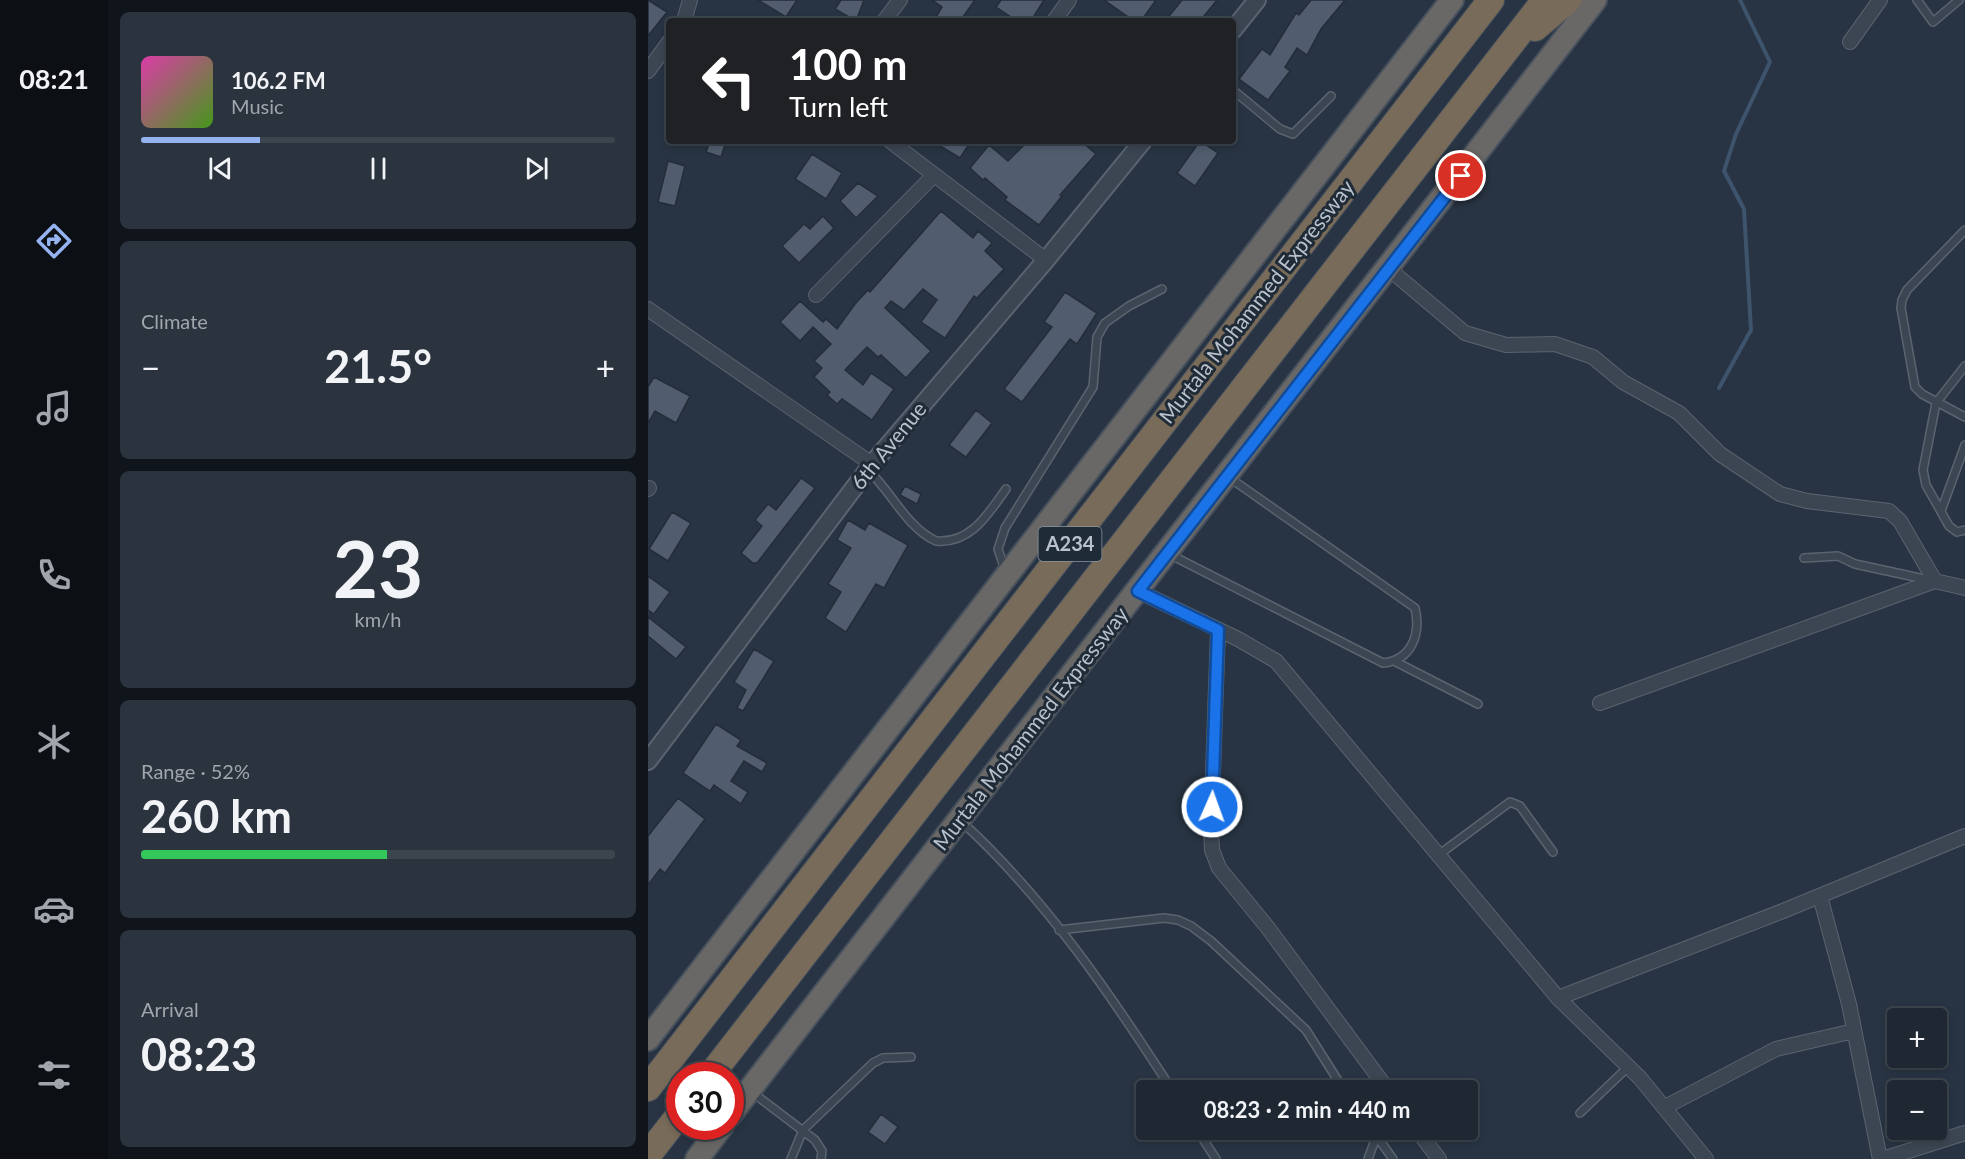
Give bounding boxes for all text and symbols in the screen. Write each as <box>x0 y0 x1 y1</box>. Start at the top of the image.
text: 100 m <box>789 39 907 89</box>
icon: left <box>690 42 768 120</box>
text: 08:21 <box>19 62 89 95</box>
text: 106.2 FM <box>231 67 326 94</box>
text: Turn left <box>789 90 888 123</box>
text: Music <box>231 94 284 118</box>
pin <box>1435 150 1486 201</box>
icon: previous <box>204 152 237 185</box>
icon: pause <box>362 152 395 185</box>
icon: next <box>520 152 553 185</box>
icon: arrive <box>1444 159 1477 192</box>
street label: Murtala Mohammed Expressway <box>1153 174 1359 428</box>
icon: directions <box>33 220 75 262</box>
text: Climate <box>141 309 208 333</box>
text: 21.5° <box>324 339 432 393</box>
text: − <box>141 347 160 387</box>
text: + <box>596 347 615 387</box>
icon: music <box>33 387 75 429</box>
street label: 6th Avenue <box>845 396 931 494</box>
text: 23 <box>333 521 423 615</box>
road number: A234 <box>1038 527 1102 561</box>
icon: phone <box>33 554 75 596</box>
street label: Murtala Mohammed Expressway <box>927 601 1133 855</box>
text: km/h <box>355 607 401 631</box>
icon: climate <box>33 721 75 763</box>
text: Range · 52% <box>141 759 250 783</box>
position arrow <box>1180 775 1244 839</box>
text: 260 km <box>141 789 292 843</box>
icon: car <box>33 888 75 930</box>
text: Arrival <box>141 997 199 1021</box>
map controls <box>1887 1008 1947 1140</box>
button: + <box>1887 1008 1947 1068</box>
text: 08:23 <box>141 1027 257 1081</box>
icon: filters <box>33 1054 75 1096</box>
speed limit sign: 30 <box>666 1062 744 1140</box>
button: − <box>1887 1080 1947 1140</box>
text: 08:23 · 2 min · 440 m <box>1204 1096 1410 1123</box>

